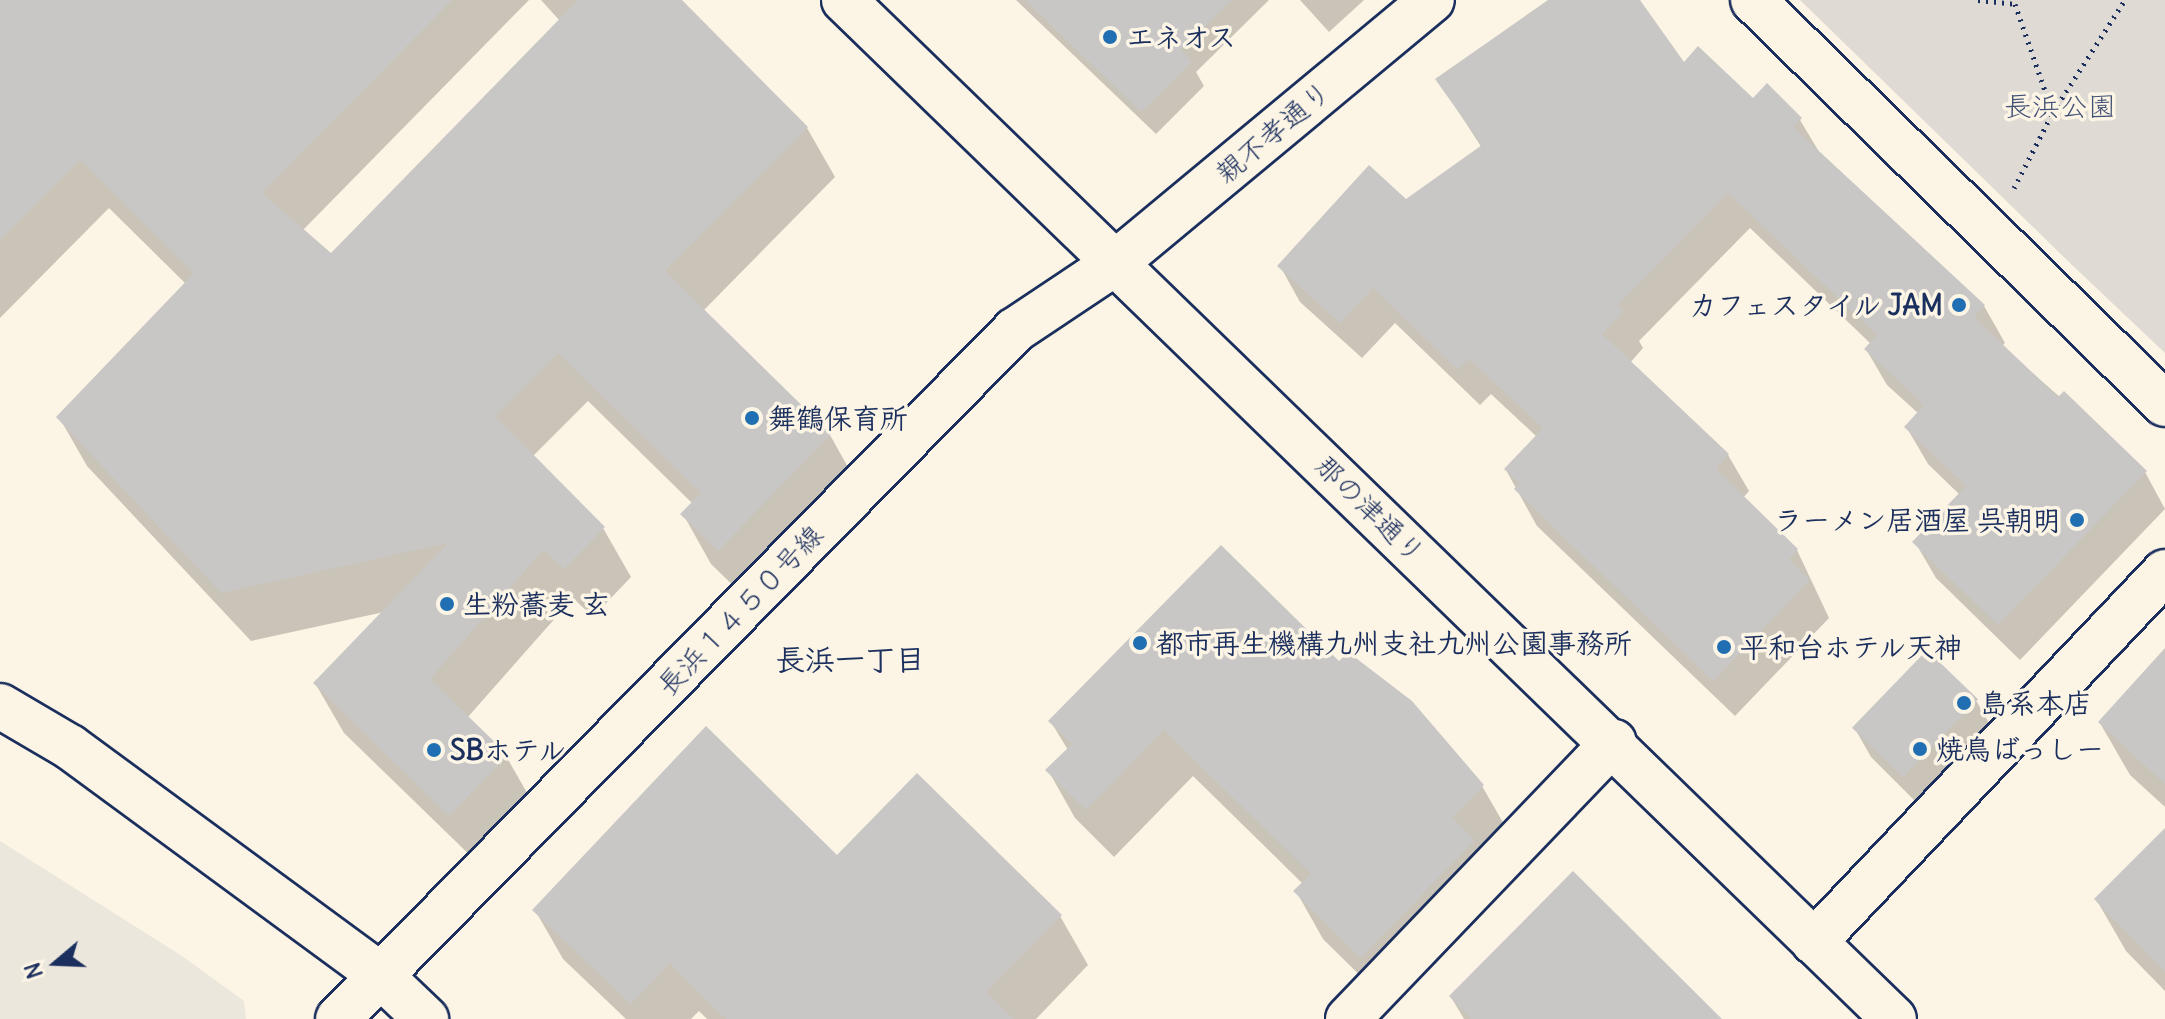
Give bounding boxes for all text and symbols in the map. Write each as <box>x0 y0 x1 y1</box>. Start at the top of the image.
place label: エネオス <box>1126 20 1238 54</box>
marker: エネオス <box>1101 28 1119 46</box>
street label: 親不孝通り <box>1209 74 1337 190</box>
park label: 長浜公園 <box>2004 89 2116 123</box>
place label: カフェスタイル JAM <box>1685 288 1943 322</box>
marker: カフェスタイル JAM <box>1950 296 1968 314</box>
place label: 舞鶴保育所 <box>768 401 908 435</box>
marker: 舞鶴保育所 <box>743 409 761 427</box>
street label: 那の津通り <box>1308 448 1432 570</box>
place label: ラーメン居酒屋 呉朝明 <box>1774 503 2061 537</box>
marker: ラーメン居酒屋 呉朝明 <box>2068 511 2086 529</box>
street label: 長浜１４５０号線 <box>650 518 830 702</box>
place label: 生粉蕎麦 玄 <box>463 587 610 621</box>
marker: 生粉蕎麦 玄 <box>438 595 456 613</box>
place label: 都市再生機構九州支社九州公園事務所 <box>1156 626 1632 660</box>
place label: 平和台ホテル天神 <box>1740 630 1964 664</box>
marker: 都市再生機構九州支社九州公園事務所 <box>1131 634 1149 652</box>
marker: 平和台ホテル天神 <box>1715 638 1733 656</box>
district label: 長浜一丁目 <box>775 641 925 677</box>
place label: 島系本店 <box>1980 686 2092 720</box>
marker: 島系本店 <box>1955 694 1973 712</box>
place label: 焼鳥ばっしー <box>1936 732 2104 766</box>
place label: SBホテル <box>450 733 568 767</box>
marker: 焼鳥ばっしー <box>1911 740 1929 758</box>
marker: SBホテル <box>425 741 443 759</box>
north arrow <box>16 923 96 1003</box>
text: N <box>18 959 49 983</box>

